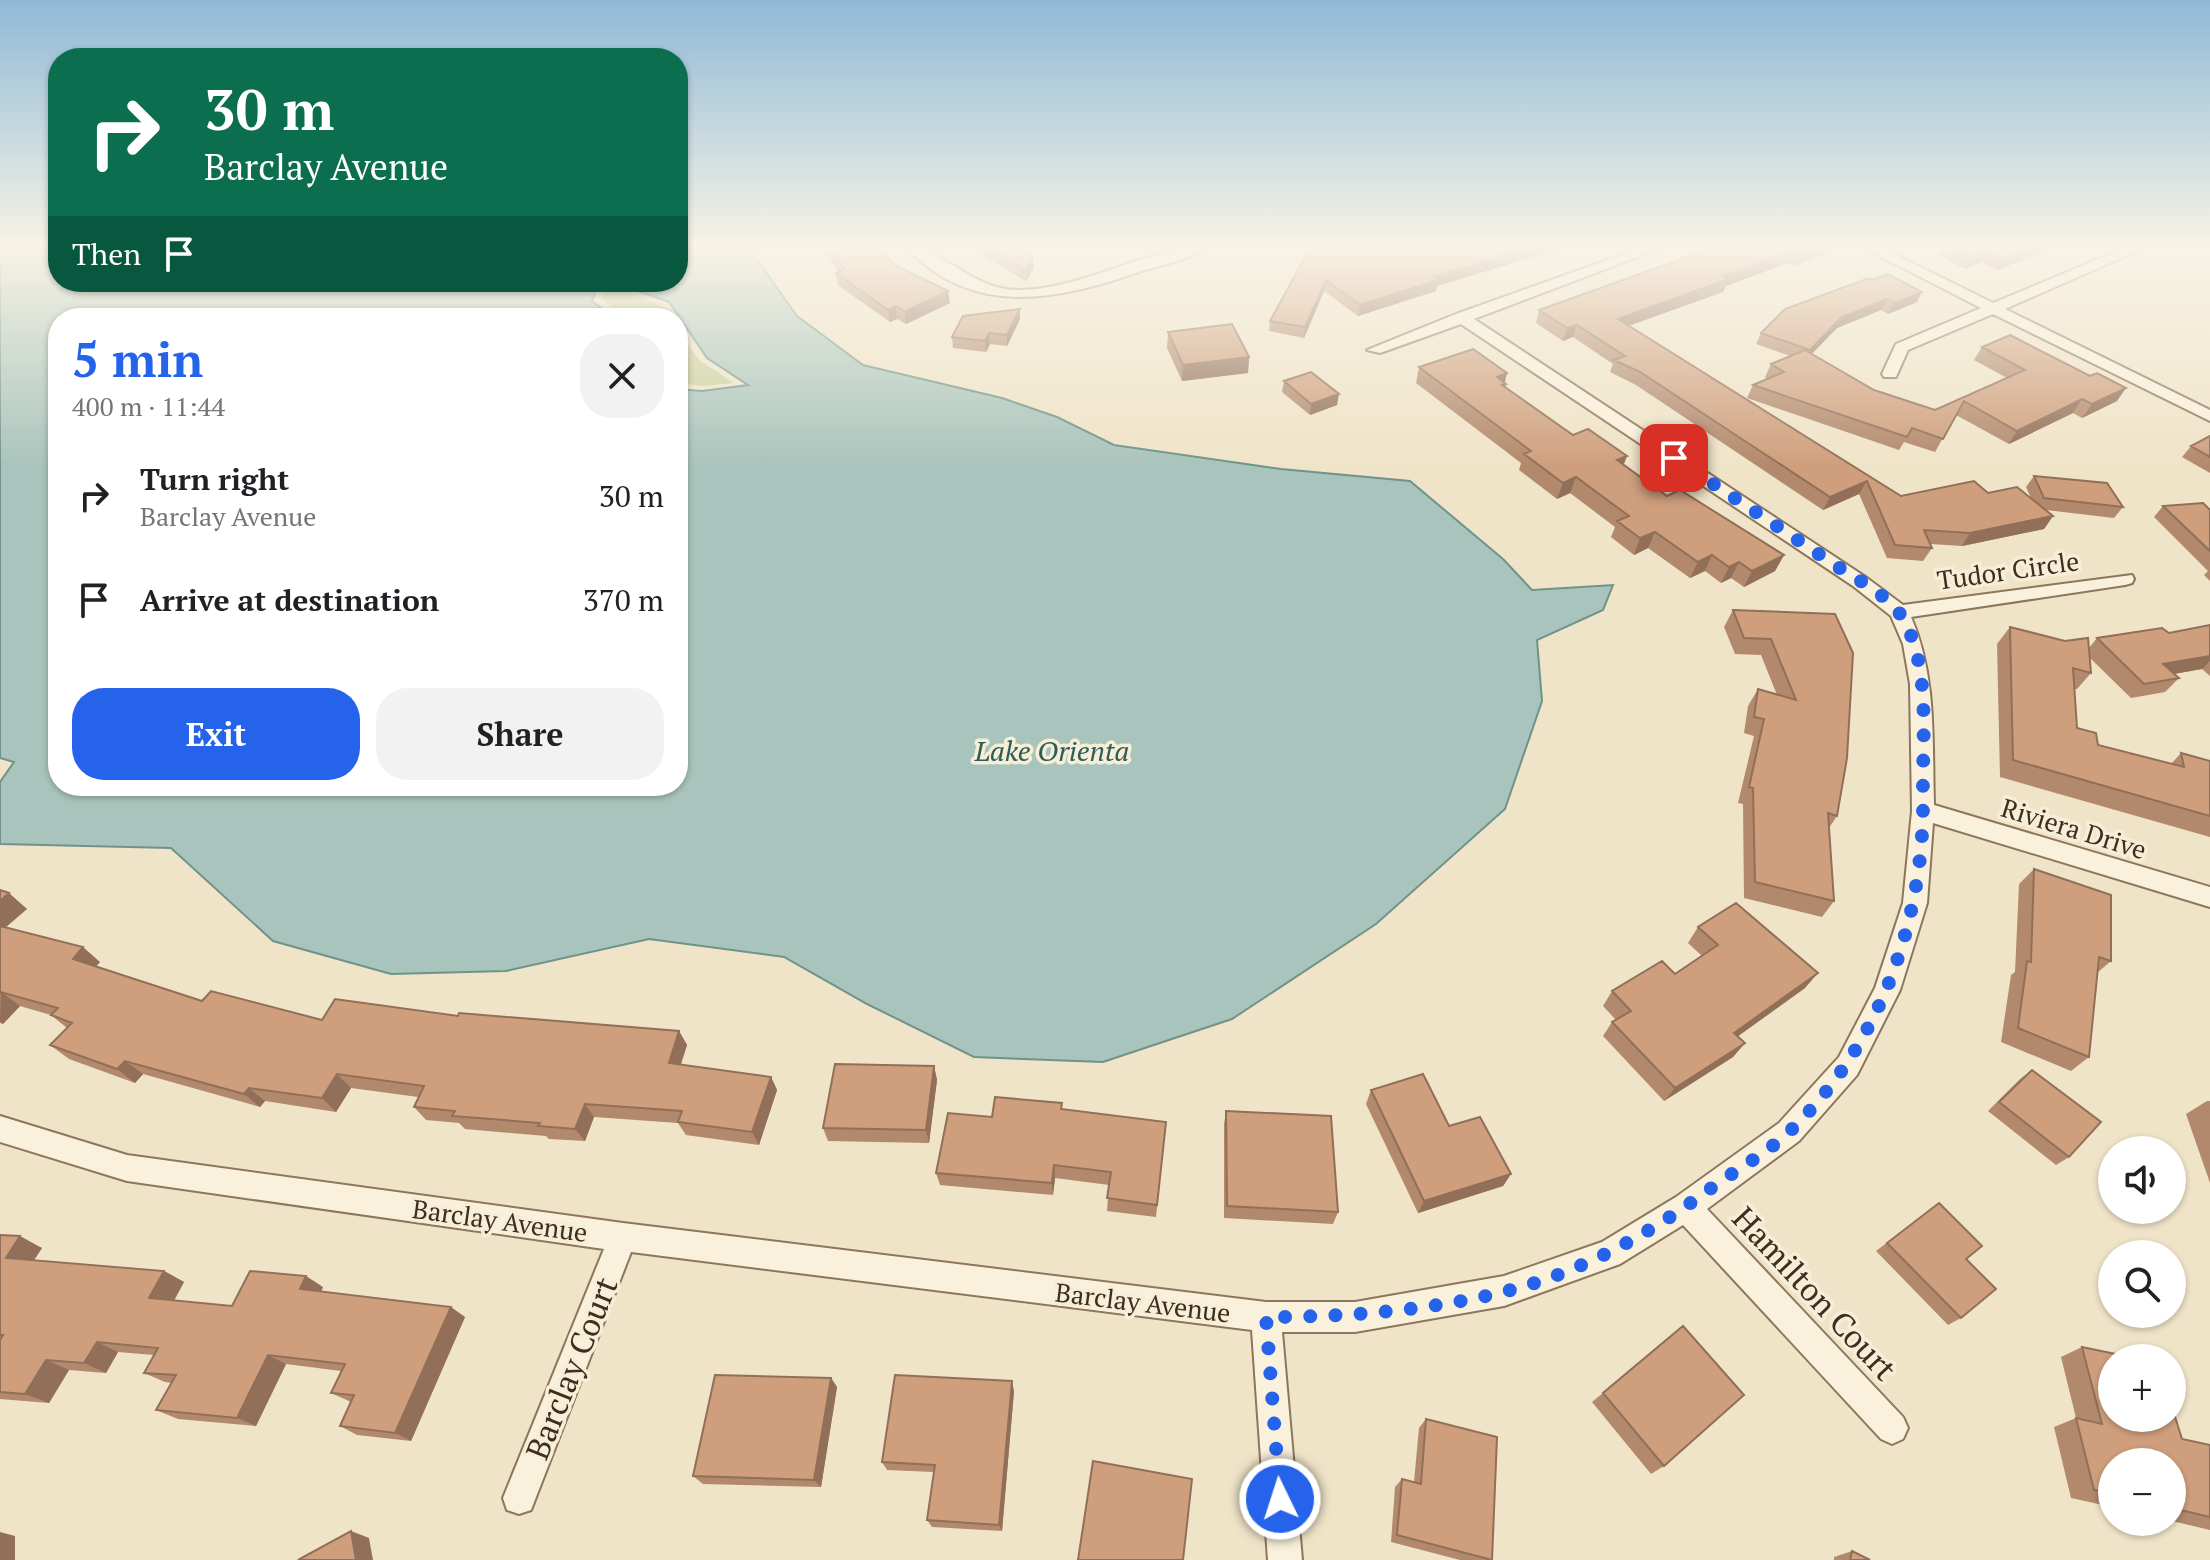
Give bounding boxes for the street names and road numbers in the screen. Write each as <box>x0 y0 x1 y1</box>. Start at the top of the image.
street label: Tudor Circle <box>1935 543 2081 597</box>
street label: Riviera Drive <box>1997 790 2151 866</box>
street label: Barclay Avenue <box>410 1191 590 1249</box>
street label: Hamilton Court <box>1724 1197 1906 1389</box>
street label: Barclay Court <box>515 1271 627 1465</box>
street label: Barclay Avenue <box>1053 1274 1233 1330</box>

